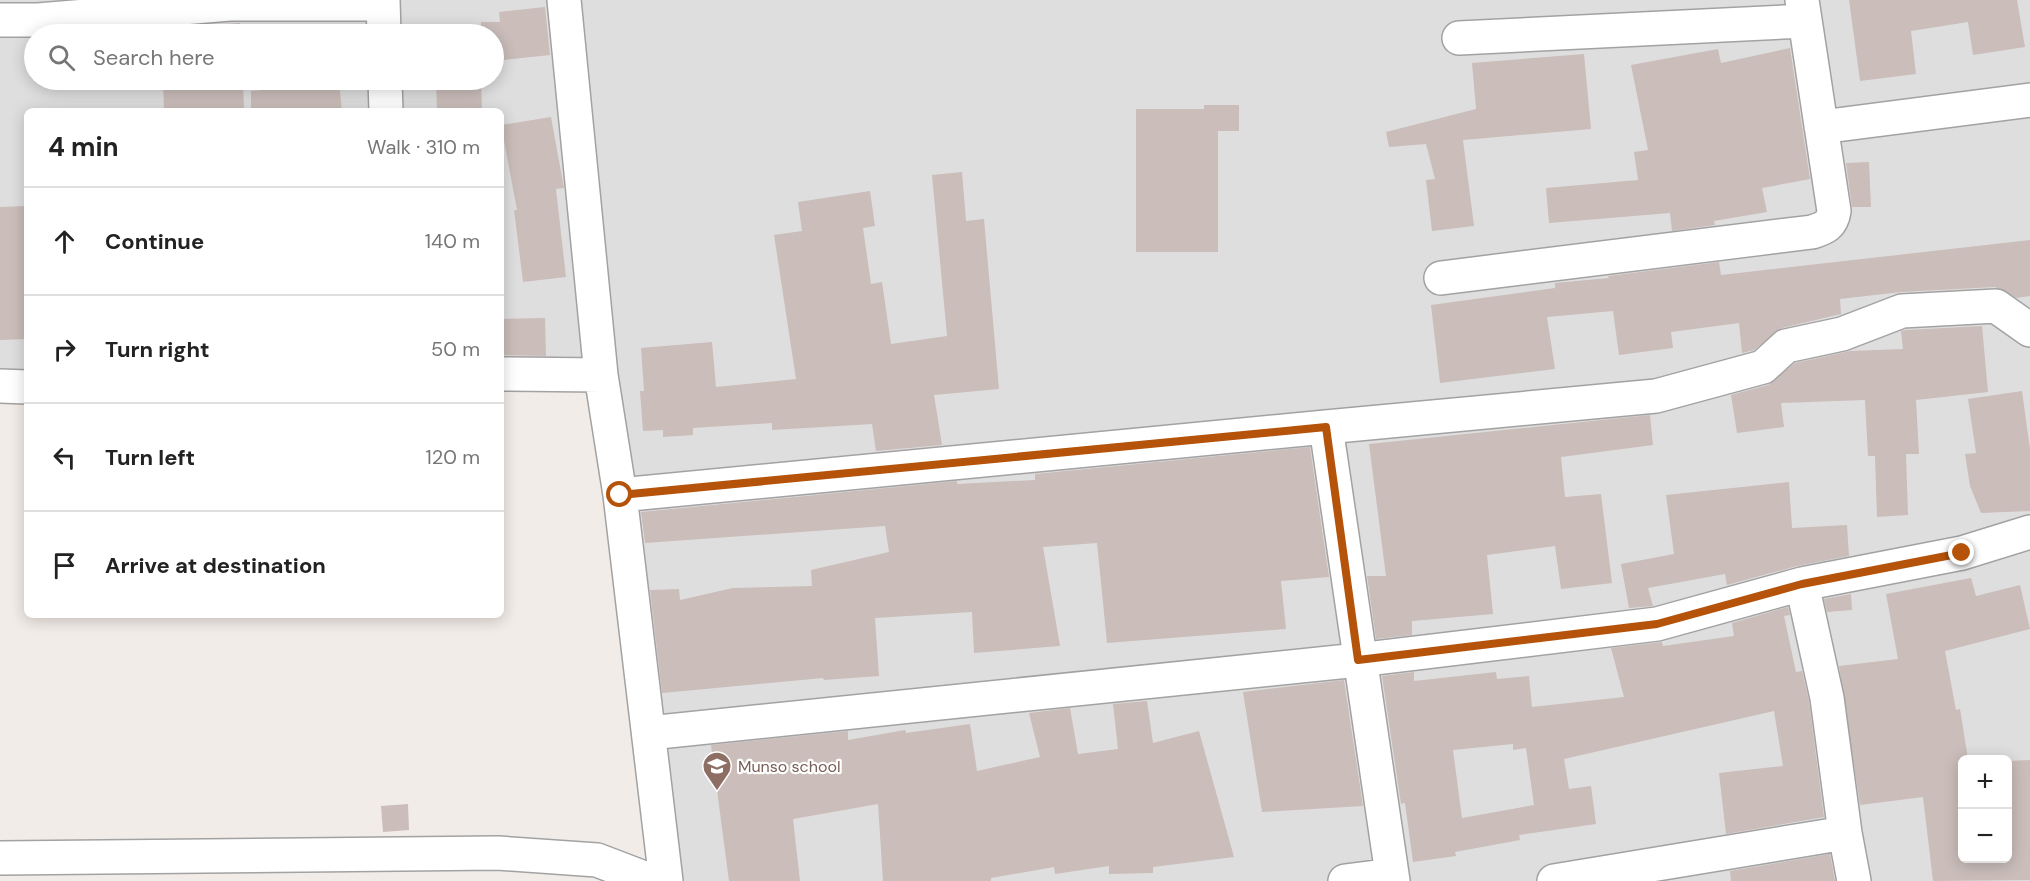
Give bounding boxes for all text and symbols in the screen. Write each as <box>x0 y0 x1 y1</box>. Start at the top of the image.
search box <box>24 24 504 90</box>
icon: search <box>45 41 78 74</box>
text: Search here <box>93 43 214 72</box>
text: 4 min <box>48 130 119 164</box>
text: Walk · 310 m <box>367 134 480 160</box>
icon: ahead <box>48 225 81 258</box>
text: Continue <box>105 227 204 256</box>
text: 140 m <box>425 228 480 254</box>
icon: right <box>48 333 81 366</box>
text: Turn right <box>105 335 210 364</box>
text: 50 m <box>431 336 480 362</box>
icon: left <box>48 441 81 474</box>
text: Turn left <box>105 443 195 472</box>
text: 120 m <box>426 444 480 470</box>
route start <box>606 481 632 507</box>
route end <box>1948 539 1974 565</box>
icon: arrive <box>48 549 81 582</box>
text: Arrive at destination <box>105 551 326 580</box>
school or university icon: Munso school <box>701 750 733 792</box>
map controls <box>1958 755 2012 863</box>
button: + <box>1958 755 2012 809</box>
place label: Munso school <box>738 756 841 777</box>
button: − <box>1958 809 2012 863</box>

